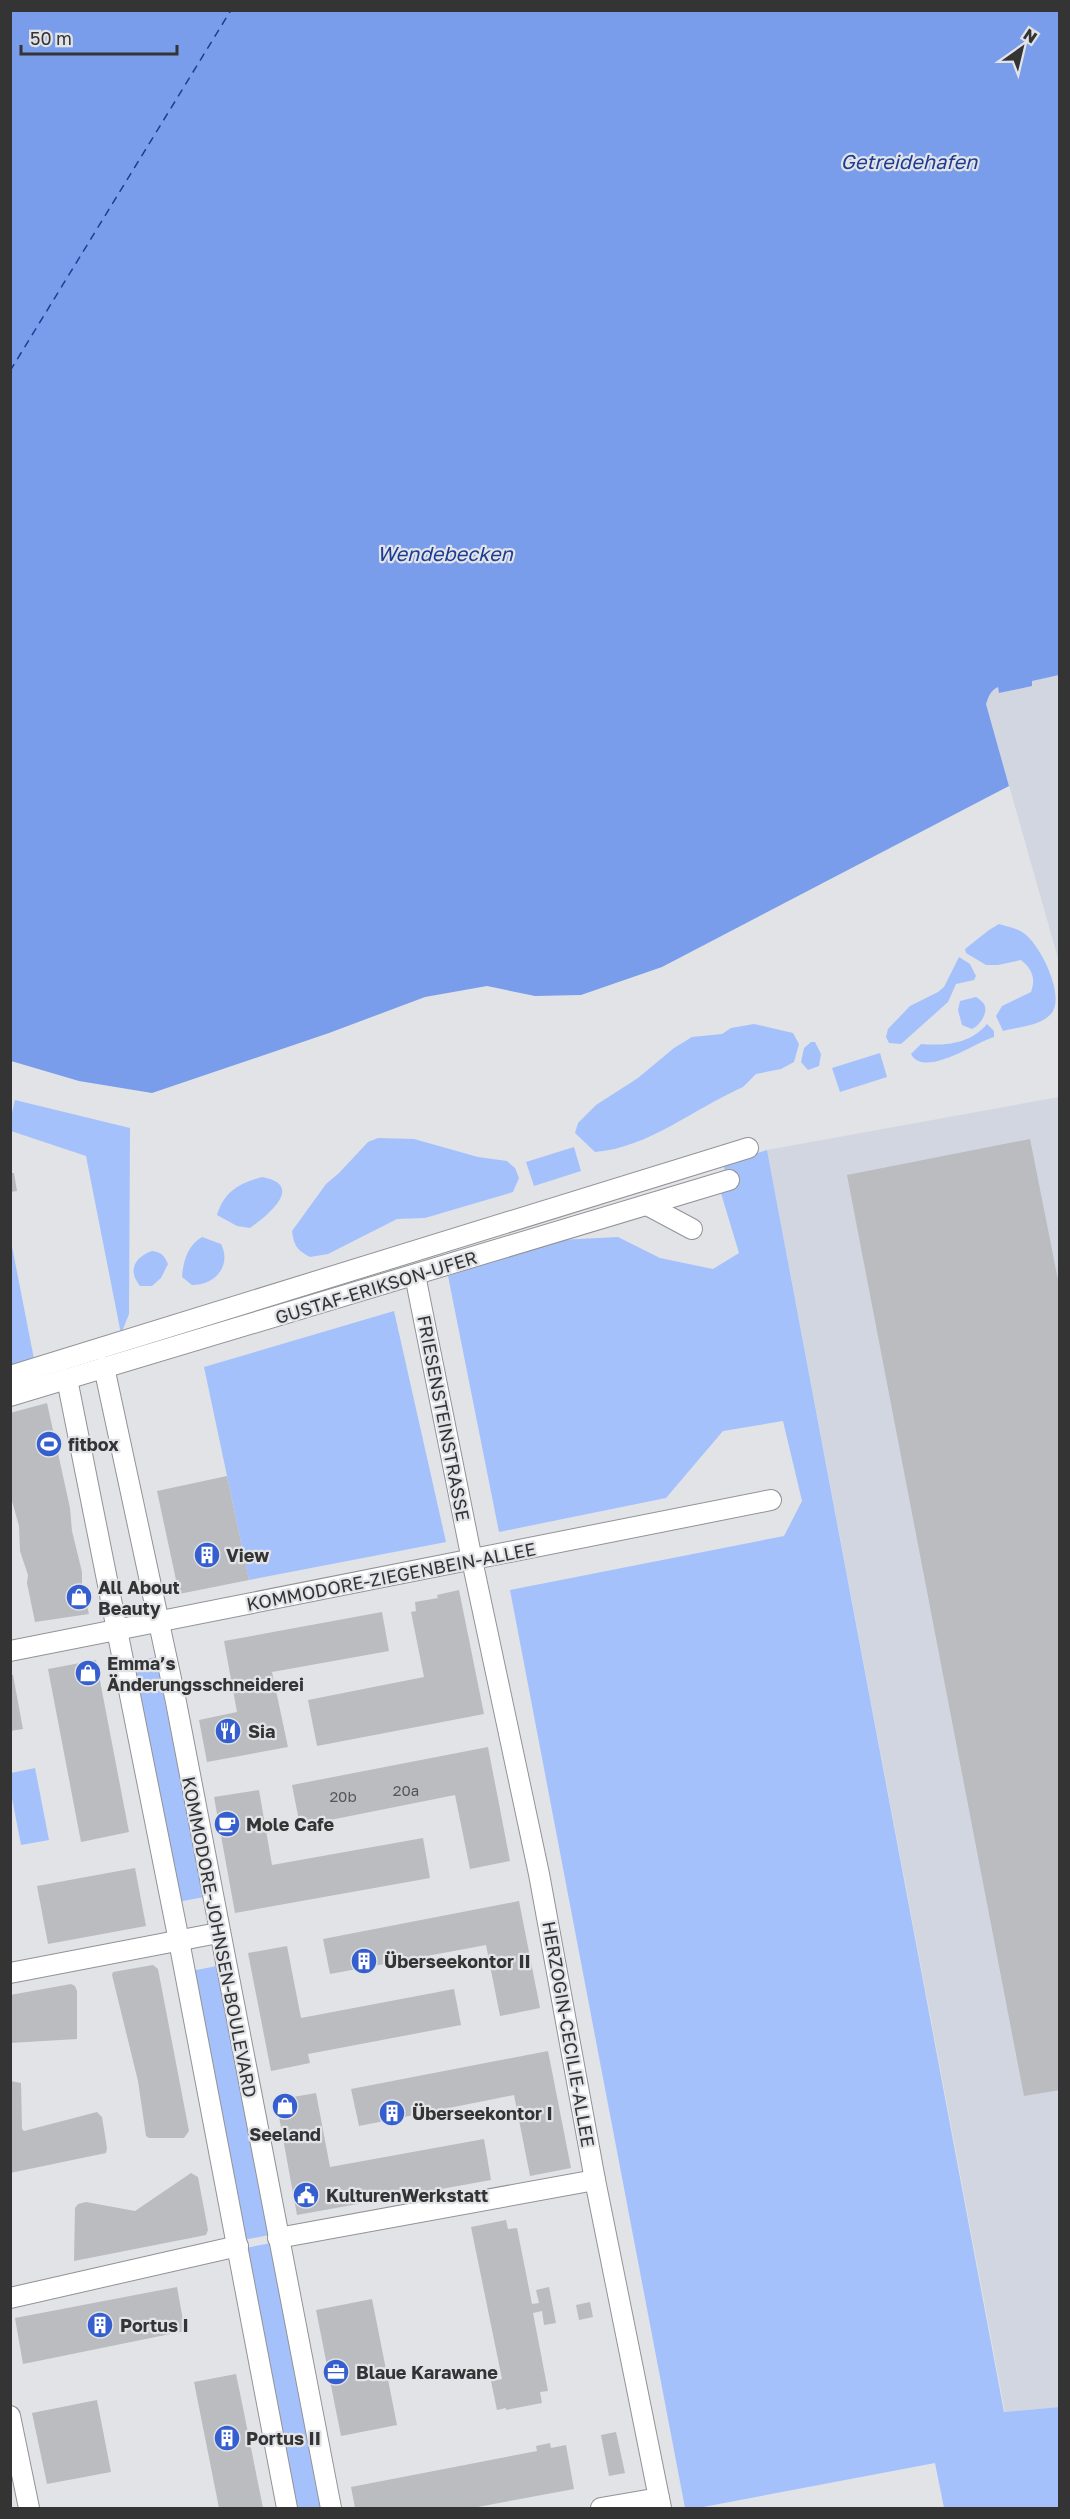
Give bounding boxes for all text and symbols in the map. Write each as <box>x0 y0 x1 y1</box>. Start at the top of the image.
scale bar <box>21 18 177 56</box>
north arrow <box>992 18 1052 78</box>
text: N <box>1020 24 1041 47</box>
text: 50 m <box>30 27 72 49</box>
water label: Getreidehafen <box>841 149 978 173</box>
water label: Wendebecken <box>377 541 514 565</box>
street label: GUSTAF-ERIKSON-UFER <box>272 1246 480 1328</box>
street label: FRIESENSTEINSTRASSE <box>413 1313 475 1523</box>
sports icon: fitbox <box>34 1429 64 1459</box>
place label: fitbox <box>68 1433 119 1455</box>
street label: KOMMODORE-ZIEGENBEIN-ALLEE <box>245 1537 537 1615</box>
building icon: View <box>192 1540 222 1570</box>
place label: View <box>226 1544 269 1566</box>
place label: All About Beauty <box>98 1576 180 1619</box>
shop icon: All About Beauty <box>64 1582 94 1612</box>
place label: Emma’s Änderungsschneiderei <box>107 1652 304 1695</box>
shop icon: Emma’s Änderungsschneiderei <box>73 1658 103 1688</box>
restaurant icon: Sia <box>213 1716 243 1746</box>
place label: Sia <box>248 1720 275 1742</box>
street label: KOMMODORE-JOHNSEN-BOULEVARD <box>178 1775 262 2099</box>
house number: 20a <box>393 1781 419 1799</box>
house number: 20b <box>329 1787 357 1805</box>
cafe icon: Mole Cafe <box>212 1809 242 1839</box>
place label: Mole Cafe <box>246 1813 335 1835</box>
street label: HERZOGIN-CECILIE-ALLEE <box>538 1919 600 2149</box>
building icon: Überseekontor II <box>349 1946 379 1976</box>
place label: Überseekontor II <box>384 1950 531 1972</box>
shop icon: Seeland <box>270 2091 300 2121</box>
building icon: Überseekontor I <box>377 2098 407 2128</box>
place label: Überseekontor I <box>412 2102 553 2124</box>
place label: Seeland <box>249 2123 321 2145</box>
public building icon: KulturenWerkstatt <box>291 2180 321 2210</box>
place label: KulturenWerkstatt <box>326 2184 488 2206</box>
building icon: Portus I <box>85 2310 115 2340</box>
place label: Portus I <box>120 2314 189 2336</box>
office icon: Blaue Karawane <box>321 2357 351 2387</box>
place label: Blaue Karawane <box>356 2361 498 2383</box>
building icon: Portus II <box>212 2423 242 2453</box>
place label: Portus II <box>246 2427 321 2449</box>

